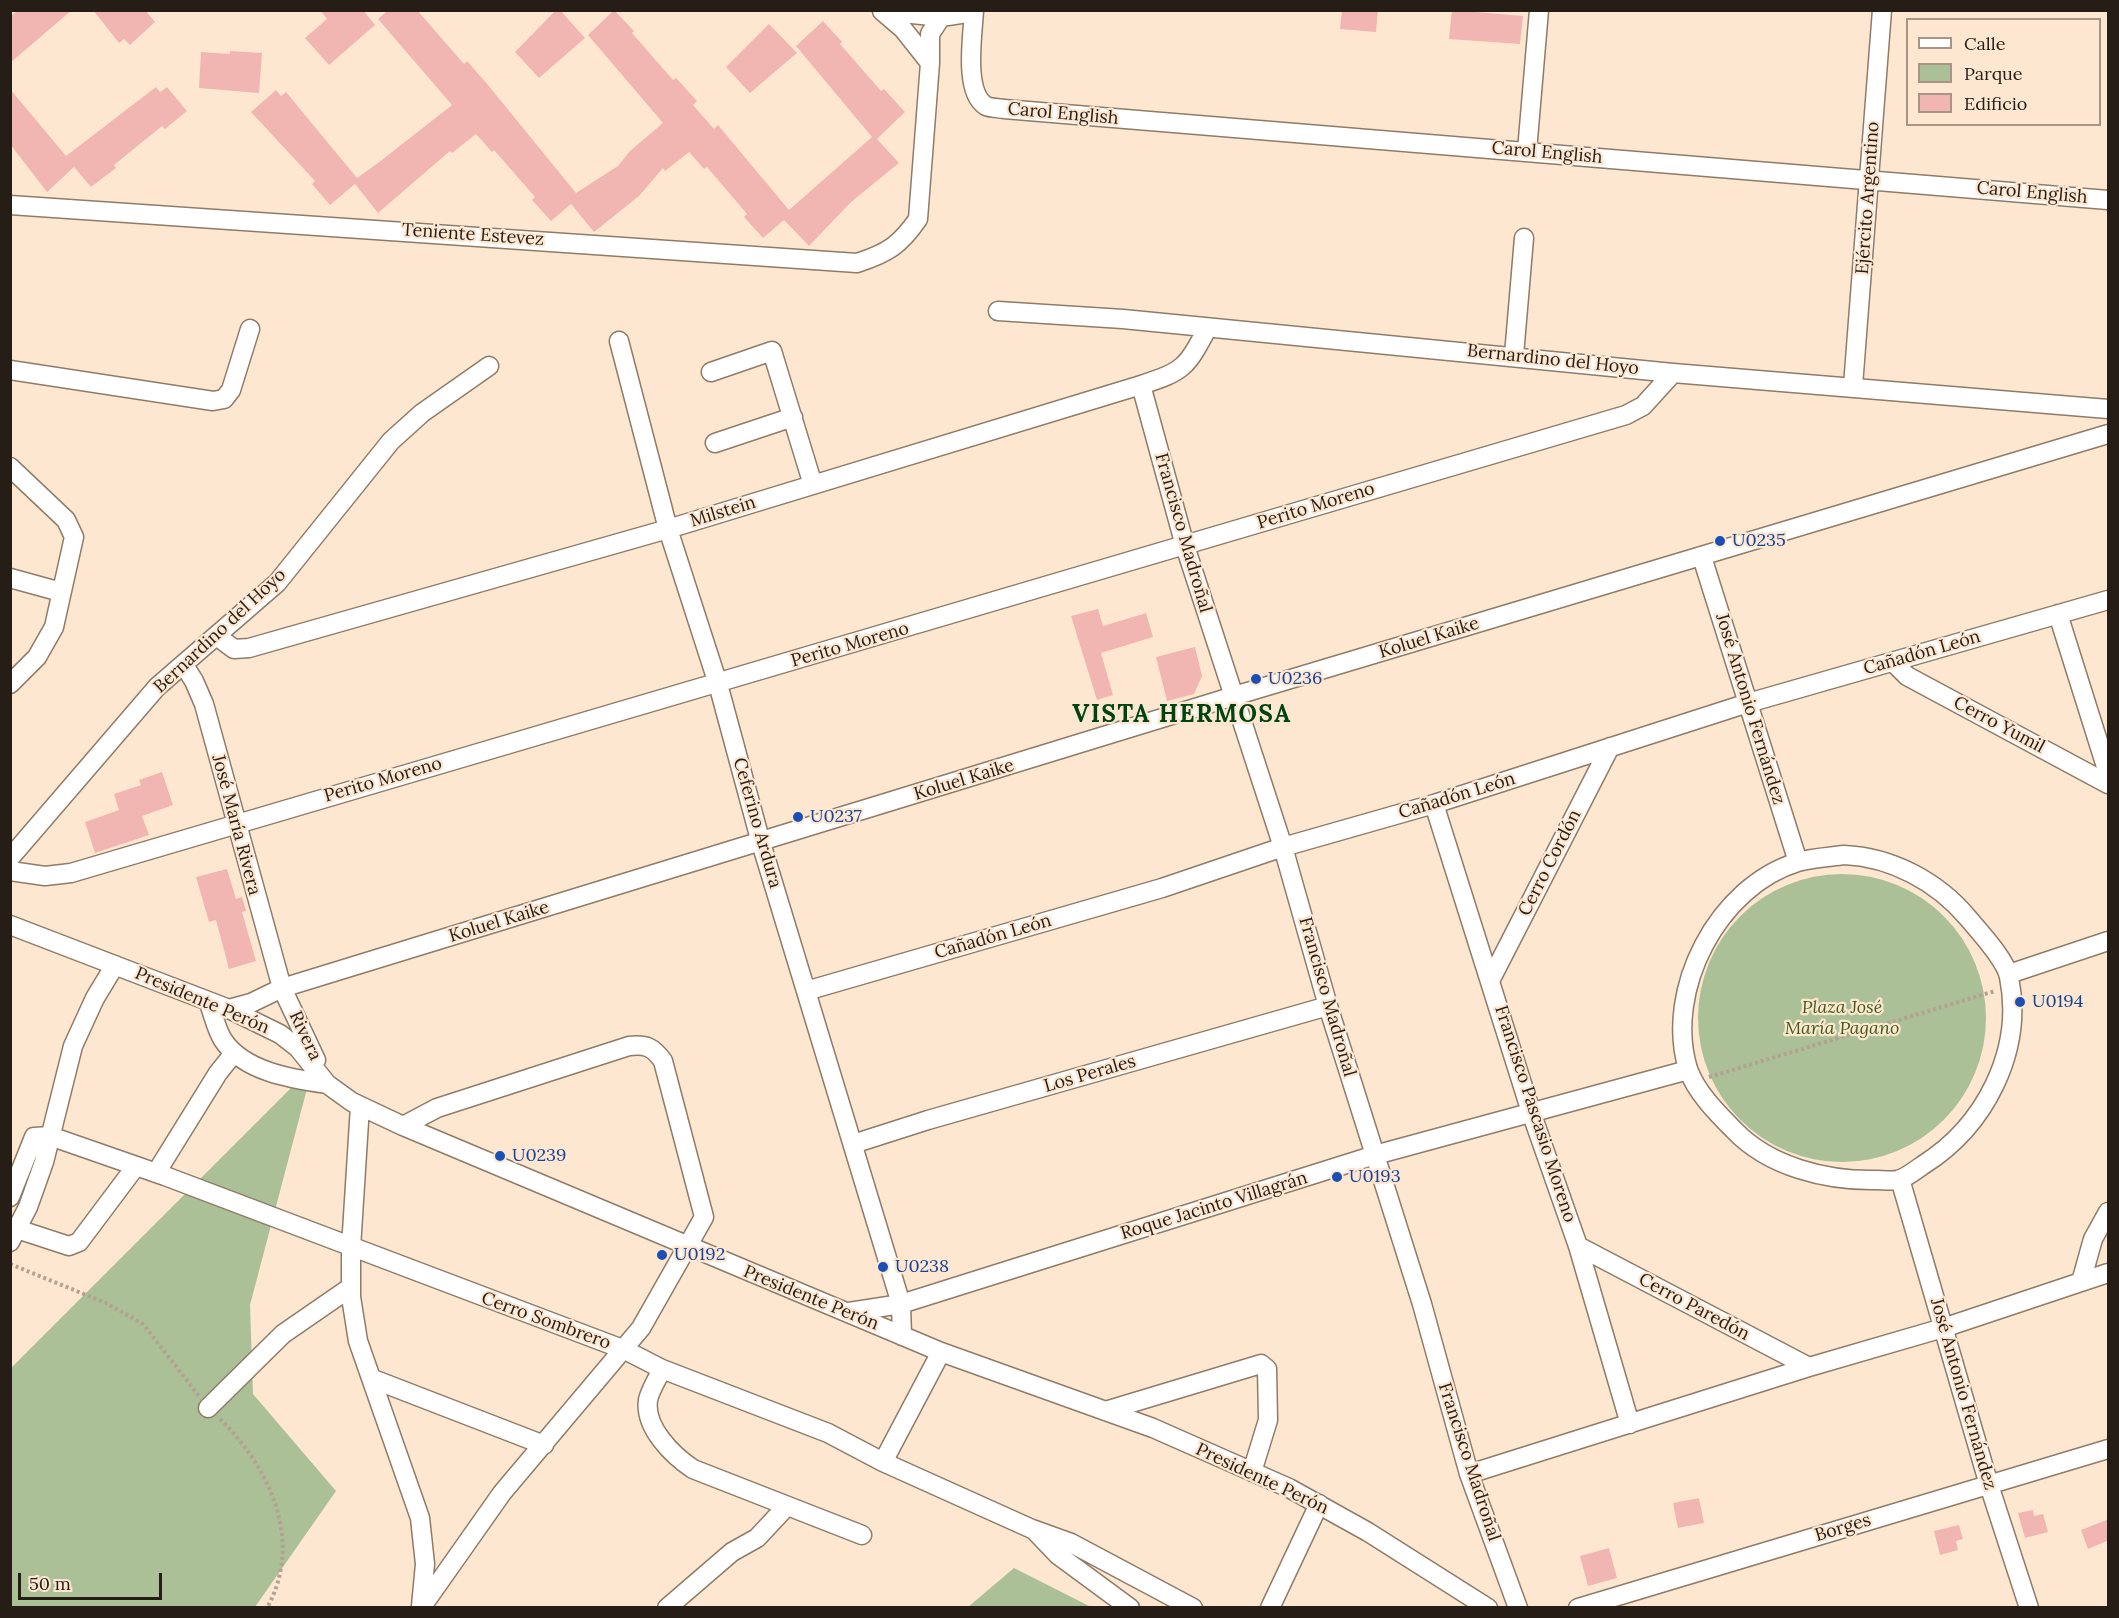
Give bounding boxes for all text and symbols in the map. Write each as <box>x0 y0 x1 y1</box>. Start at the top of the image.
legend <box>1906 18 2101 126</box>
text: Calle <box>1964 32 2005 55</box>
text: Parque <box>1964 62 2023 85</box>
text: Edificio <box>1964 92 2027 115</box>
street label: Carol English <box>1007 98 1119 130</box>
street label: Ejército Argentino <box>1852 121 1884 275</box>
street label: Carol English <box>1491 137 1603 169</box>
street label: Carol English <box>1976 177 2088 209</box>
street label: Teniente Estevez <box>401 219 545 251</box>
street label: Bernardino del Hoyo <box>1466 340 1640 380</box>
street label: Francisco Madroñal <box>1150 451 1216 615</box>
street label: Perito Moreno <box>1255 478 1377 534</box>
street label: Milstein <box>688 492 758 532</box>
place label: U0235 <box>1732 530 1786 552</box>
marker: U0235 <box>1713 534 1727 548</box>
street label: Bernardino del Hoyo <box>149 564 291 698</box>
street label: José Antonio Fernández <box>1711 611 1789 807</box>
street label: Koluel Kaike <box>1376 613 1482 663</box>
street label: Perito Moreno <box>789 618 911 672</box>
street label: Cañadón León <box>1861 626 1983 680</box>
place label: U0236 <box>1268 668 1322 690</box>
marker: U0236 <box>1249 672 1263 686</box>
street label: Cerro Yumil <box>1950 692 2048 758</box>
district label: VISTA HERMOSA <box>1072 701 1292 729</box>
street label: José María Rivera <box>207 752 265 898</box>
street label: Perito Moreno <box>322 753 444 807</box>
street label: Ceferino Ardura <box>728 755 786 891</box>
street label: Koluel Kaike <box>911 755 1017 805</box>
street label: Cañadón León <box>1396 768 1518 824</box>
place label: U0237 <box>810 806 862 828</box>
street label: Cerro Cordón <box>1514 806 1586 920</box>
marker: U0237 <box>791 810 805 824</box>
street label: Koluel Kaike <box>446 897 552 947</box>
street label: Cañadón León <box>932 910 1054 964</box>
street label: Francisco Madroñal <box>1294 915 1360 1079</box>
street label: Presidente Perón <box>131 963 273 1039</box>
place label: U0194 <box>2032 991 2083 1013</box>
marker: U0194 <box>2013 995 2027 1009</box>
park label: Plaza José María Pagano <box>1785 997 1899 1040</box>
street label: Francisco Pascasio Moreno <box>1490 1003 1580 1225</box>
street label: Rivera <box>284 1008 326 1064</box>
street label: Los Perales <box>1042 1051 1138 1097</box>
place label: U0239 <box>512 1145 566 1167</box>
marker: U0239 <box>493 1149 507 1163</box>
place label: U0193 <box>1349 1166 1401 1188</box>
street label: Roque Jacinto Villagrán <box>1118 1167 1310 1245</box>
marker: U0193 <box>1330 1170 1344 1184</box>
place label: U0192 <box>674 1244 725 1266</box>
marker: U0192 <box>655 1248 669 1262</box>
place label: U0238 <box>895 1256 949 1278</box>
marker: U0238 <box>876 1260 890 1274</box>
street label: Presidente Perón <box>740 1261 882 1335</box>
street label: Cerro Paredón <box>1635 1269 1753 1345</box>
street label: Cerro Sombrero <box>478 1288 614 1354</box>
street label: José Antonio Fernández <box>1925 1295 2001 1493</box>
street label: Francisco Madroñal <box>1433 1380 1505 1544</box>
street label: Presidente Perón <box>1192 1439 1332 1519</box>
street label: Borges <box>1812 1509 1874 1547</box>
scale bar <box>21 1561 165 1599</box>
text: 50 m <box>29 1572 71 1595</box>

